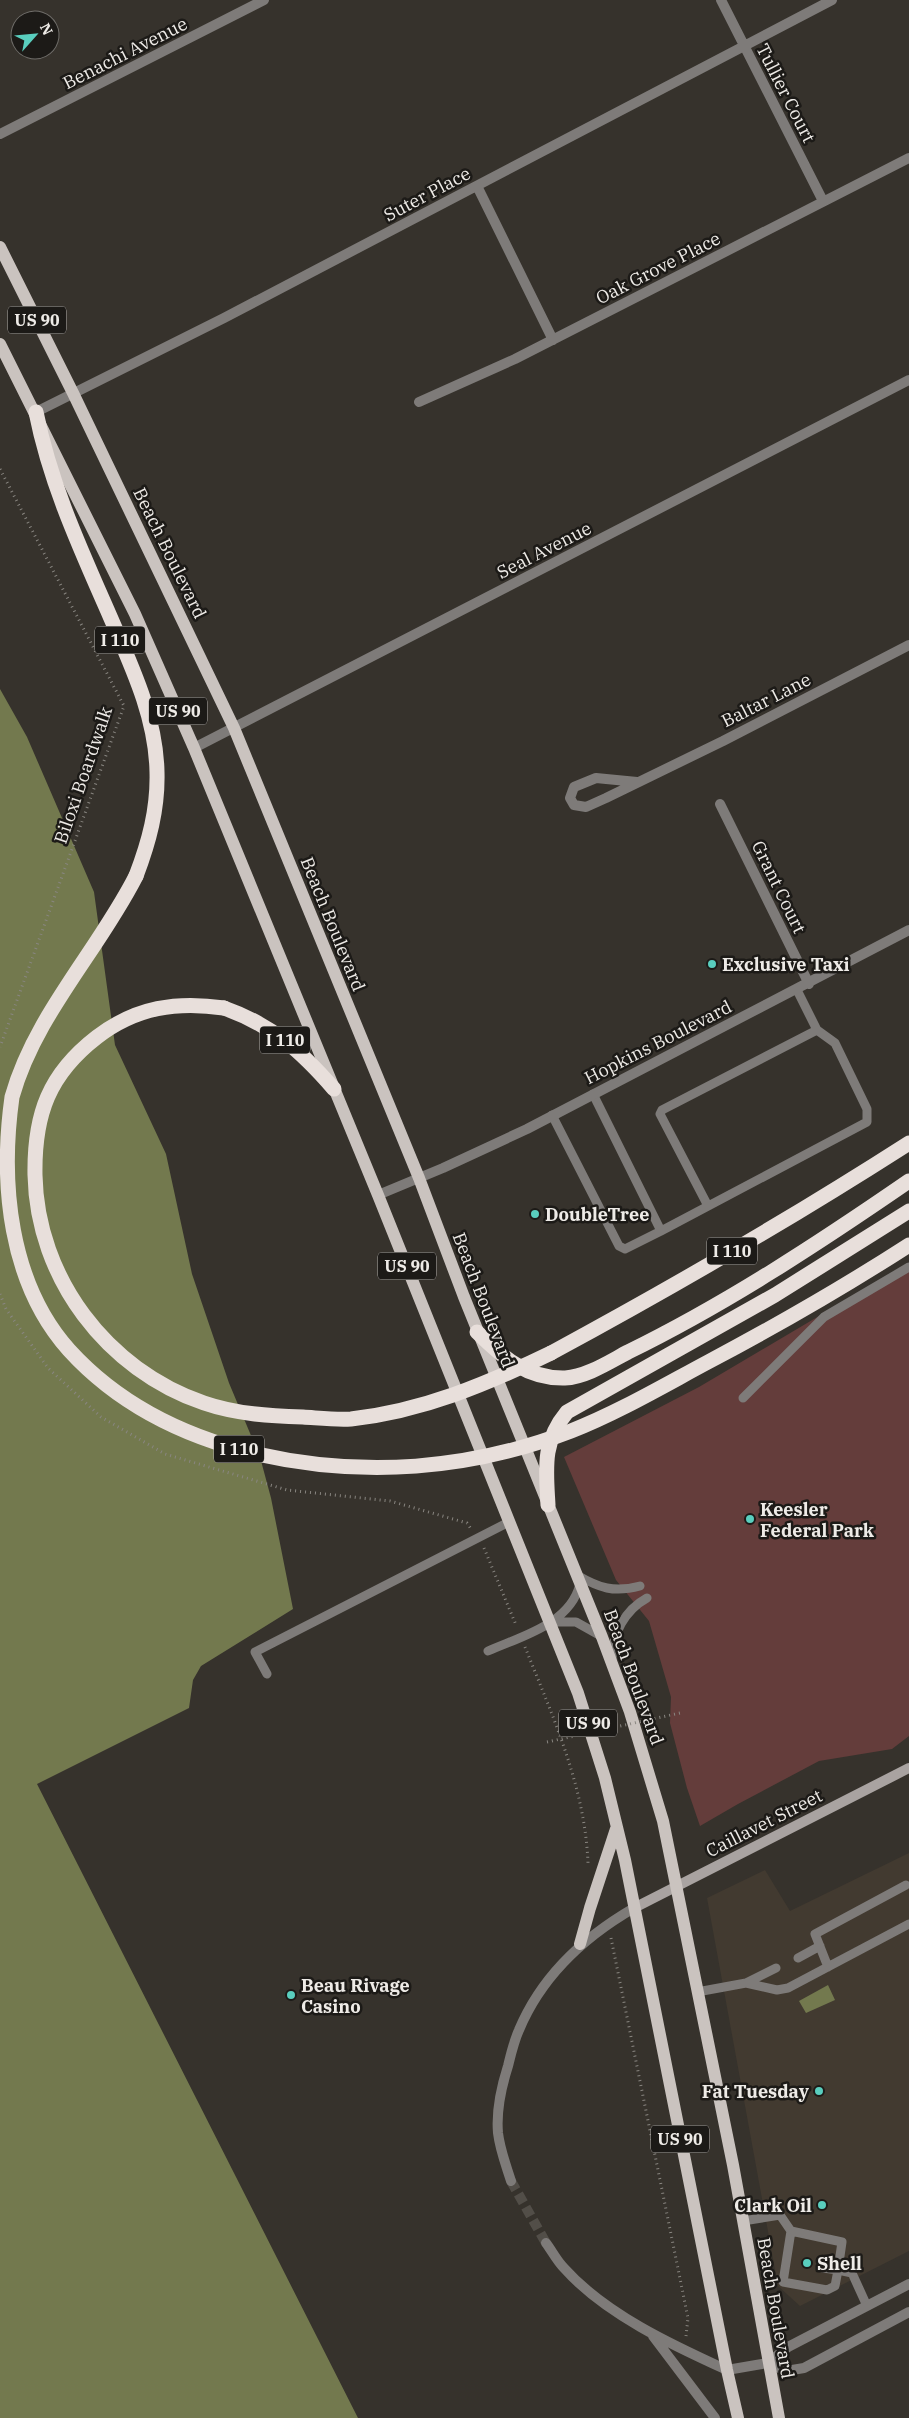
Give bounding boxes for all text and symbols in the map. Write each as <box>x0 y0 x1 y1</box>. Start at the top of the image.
north arrow <box>10 10 60 60</box>
street label: Benachi Avenue <box>59 12 191 94</box>
text: N <box>36 20 57 38</box>
street label: Tullier Court <box>751 40 821 146</box>
street label: Suter Place <box>380 162 474 226</box>
street label: Oak Grove Place <box>592 227 724 309</box>
road number: US 90 <box>8 306 66 334</box>
street label: Beach Boulevard <box>128 484 212 622</box>
street label: Seal Avenue <box>493 516 595 584</box>
road number: I 110 <box>95 626 145 654</box>
street label: Baltar Lane <box>717 668 815 732</box>
road number: US 90 <box>149 698 207 724</box>
street label: Biloxi Boardwalk <box>49 703 117 847</box>
street label: Grant Court <box>747 837 811 937</box>
street label: Beach Boulevard <box>296 853 370 995</box>
place label: Exclusive Taxi <box>722 953 850 976</box>
marker: Exclusive Taxi <box>706 958 718 970</box>
street label: Hopkins Boulevard <box>580 995 736 1089</box>
road number: I 110 <box>260 1026 310 1054</box>
place label: DoubleTree <box>545 1203 649 1226</box>
marker: DoubleTree <box>529 1208 541 1220</box>
street label: Beach Boulevard <box>448 1229 520 1371</box>
road number: I 110 <box>707 1238 757 1264</box>
road number: US 90 <box>378 1252 436 1280</box>
road number: I 110 <box>214 1436 264 1462</box>
place label: Keesler Federal Park <box>760 1498 875 1542</box>
marker: Keesler Federal Park <box>744 1513 756 1525</box>
street label: Beach Boulevard <box>599 1606 669 1748</box>
road number: US 90 <box>559 1710 617 1736</box>
street label: Caillavet Street <box>702 1784 826 1862</box>
place label: Beau Rivage Casino <box>301 1974 410 2018</box>
marker: Beau Rivage Casino <box>285 1989 297 2001</box>
place label: Fat Tuesday <box>702 2080 810 2103</box>
marker: Fat Tuesday <box>813 2085 825 2097</box>
road number: US 90 <box>651 2126 709 2152</box>
place label: Clark Oil <box>734 2194 812 2217</box>
marker: Clark Oil <box>816 2199 828 2211</box>
street label: Beach Boulevard <box>752 2236 800 2380</box>
place label: Shell <box>817 2252 862 2275</box>
marker: Shell <box>801 2257 813 2269</box>

